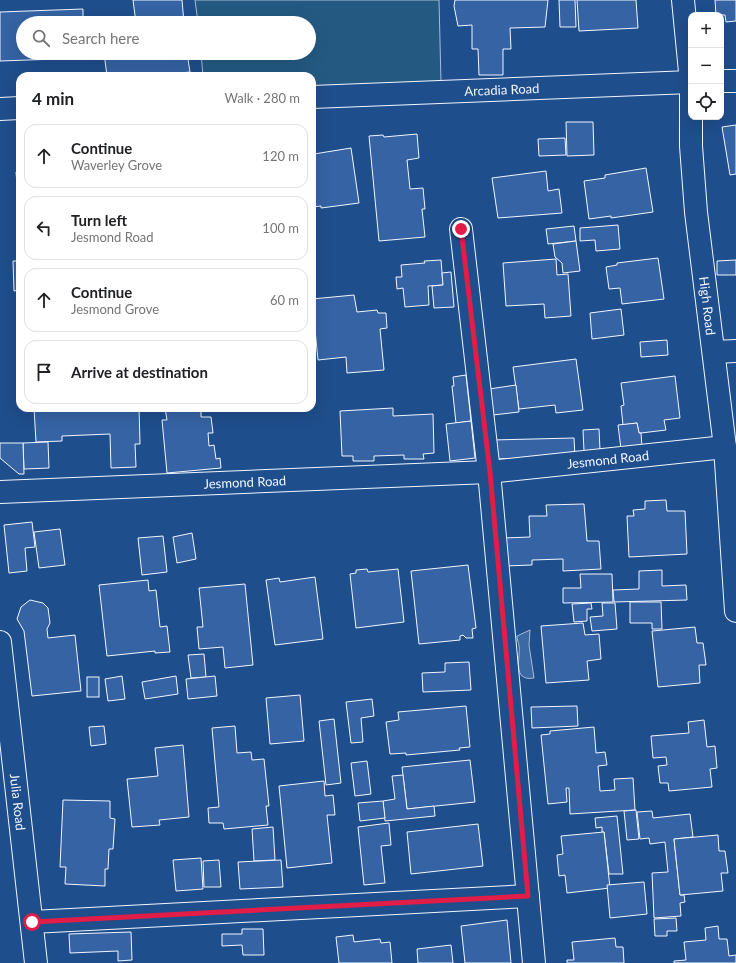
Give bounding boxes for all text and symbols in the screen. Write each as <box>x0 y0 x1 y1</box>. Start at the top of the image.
map controls <box>688 12 724 120</box>
button: + <box>688 12 724 48</box>
search box <box>16 16 316 60</box>
icon: search <box>30 27 52 49</box>
text: Search here <box>62 29 139 47</box>
button: − <box>688 48 724 84</box>
street label: Arcadia Road <box>464 80 540 99</box>
button: locate <box>688 84 724 120</box>
text: 4 min <box>32 88 74 109</box>
text: Walk · 280 m <box>224 90 300 106</box>
text: Continue <box>71 139 132 157</box>
icon: ahead <box>33 145 55 167</box>
text: 120 m <box>262 148 299 164</box>
text: Waverley Grove <box>71 157 162 173</box>
text: Turn left <box>71 211 127 229</box>
icon: left <box>33 217 55 239</box>
text: 100 m <box>262 220 299 236</box>
route end <box>452 220 470 238</box>
text: Jesmond Road <box>71 229 154 245</box>
street label: High Road <box>696 275 719 336</box>
text: Continue <box>71 283 132 301</box>
icon: ahead <box>33 289 55 311</box>
text: 60 m <box>270 292 299 308</box>
text: Jesmond Grove <box>71 301 159 317</box>
icon: arrive <box>33 361 55 383</box>
text: Arrive at destination <box>71 363 208 381</box>
street label: Jesmond Road <box>566 447 650 472</box>
street label: Jesmond Road <box>203 472 286 492</box>
street label: Julia Road <box>7 773 29 831</box>
route start <box>23 913 41 931</box>

